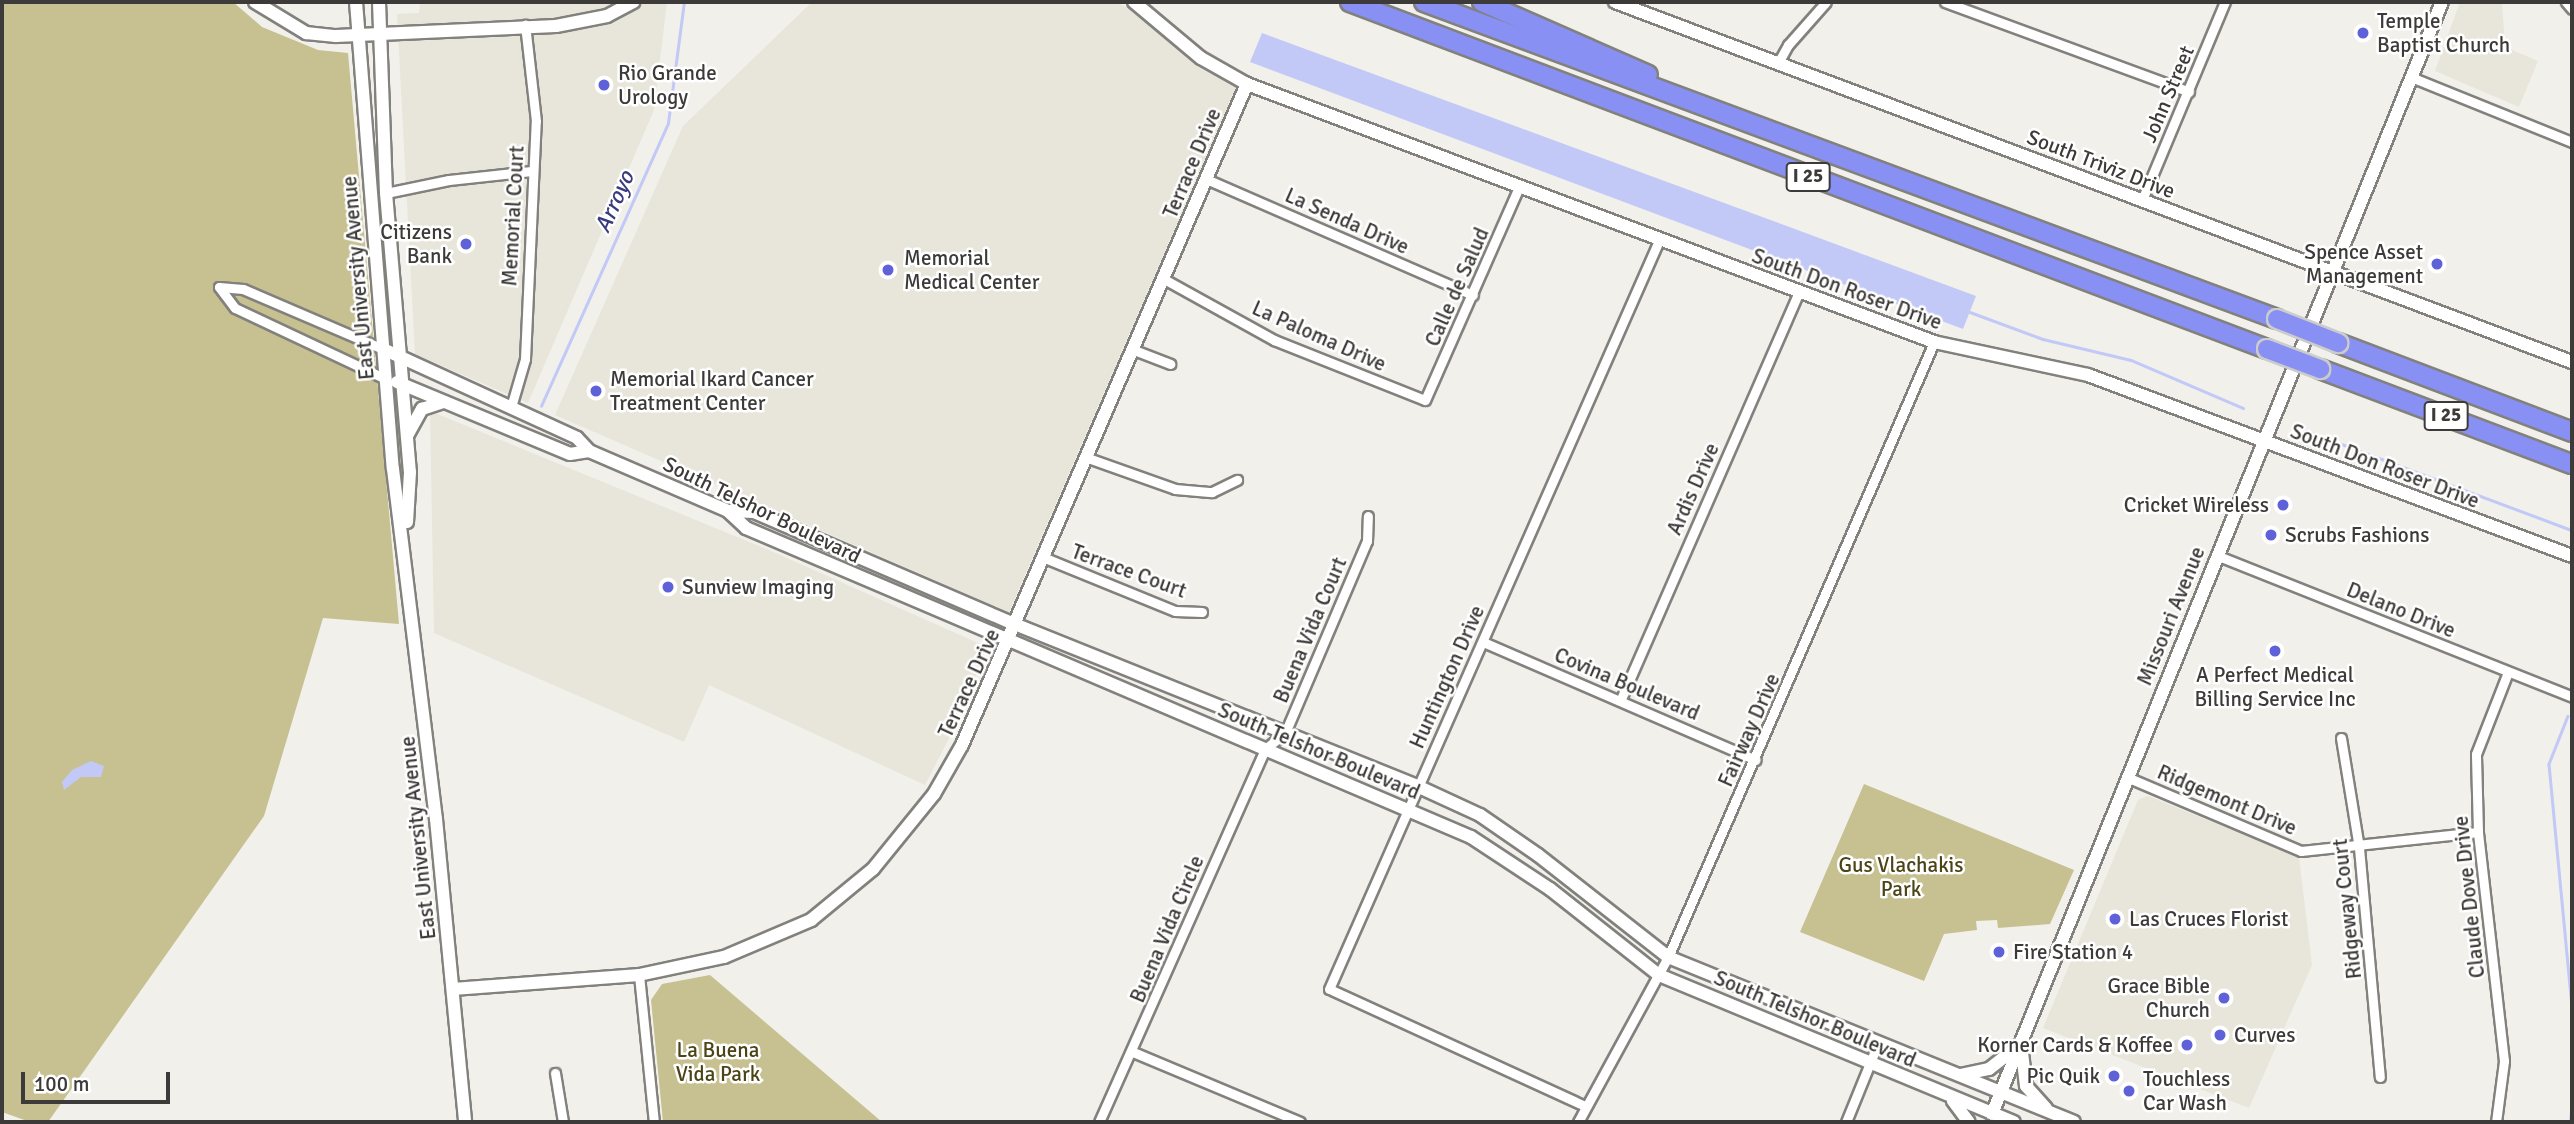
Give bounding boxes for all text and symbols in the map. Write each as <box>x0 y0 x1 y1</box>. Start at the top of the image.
place label: Temple Baptist Church <box>2377 8 2510 58</box>
marker: Temple Baptist Church <box>2355 25 2371 41</box>
street label: John Street <box>2136 42 2200 146</box>
place label: Rio Grande Urology <box>618 60 717 110</box>
marker: Rio Grande Urology <box>596 77 612 93</box>
street label: Terrace Drive <box>1158 104 1226 222</box>
street label: South Triviz Drive <box>2024 124 2178 204</box>
street label: Memorial Court <box>497 145 529 287</box>
road number: I 25 <box>1785 162 1831 192</box>
water label: Arroyo <box>589 167 641 237</box>
street label: East University Avenue <box>337 175 379 381</box>
street label: La Senda Drive <box>1281 182 1413 260</box>
place label: Citizens Bank <box>380 219 452 269</box>
street label: Calle de Salud <box>1420 224 1494 350</box>
marker: Citizens Bank <box>458 236 474 252</box>
place label: Spence Asset Management <box>2304 239 2423 289</box>
street label: South Don Roser Drive <box>1749 243 1945 335</box>
place label: Memorial Medical Center <box>904 245 1039 295</box>
marker: Spence Asset Management <box>2429 256 2445 272</box>
marker: Memorial Medical Center <box>878 260 898 280</box>
street label: La Paloma Drive <box>1248 295 1390 377</box>
place label: Memorial Ikard Cancer Treatment Center <box>610 366 814 416</box>
marker: Memorial Ikard Cancer Treatment Center <box>588 383 604 399</box>
road number: I 25 <box>2423 400 2469 432</box>
street label: South Don Roser Drive <box>2287 418 2483 514</box>
street label: Ardis Drive <box>1662 439 1724 539</box>
street label: South Telshor Boulevard <box>659 451 865 569</box>
place label: Cricket Wireless <box>2124 492 2269 518</box>
marker: Cricket Wireless <box>2275 497 2291 513</box>
place label: Scrubs Fashions <box>2285 522 2429 548</box>
marker: Scrubs Fashions <box>2263 527 2279 543</box>
street label: Terrace Court <box>1068 539 1190 603</box>
street label: Missouri Avenue <box>2132 543 2210 689</box>
street label: Buena Vida Court <box>1268 553 1352 707</box>
place label: Sunview Imaging <box>682 574 834 600</box>
street label: Delano Drive <box>2343 577 2459 643</box>
marker: Sunview Imaging <box>660 579 676 595</box>
street label: Huntington Drive <box>1404 602 1490 752</box>
street label: Terrace Drive <box>933 625 1005 741</box>
street label: Covina Boulevard <box>1551 642 1703 726</box>
marker: A Perfect Medical Billing Service Inc <box>2267 643 2283 659</box>
place label: A Perfect Medical Billing Service Inc <box>2194 662 2356 712</box>
street label: Fairway Drive <box>1713 669 1785 791</box>
street label: South Telshor Boulevard <box>1214 697 1424 805</box>
street label: East University Avenue <box>395 735 441 941</box>
street label: Ridgemont Drive <box>2153 759 2301 841</box>
street label: Claude Dove Drive <box>2448 815 2490 979</box>
street label: Ridgeway Court <box>2327 838 2367 980</box>
street label: Buena Vida Circle <box>1125 852 1209 1006</box>
park label: Gus Vlachakis Park <box>1839 852 1963 902</box>
place label: Las Cruces Florist <box>2129 906 2288 932</box>
marker: Las Cruces Florist <box>2107 911 2123 927</box>
place label: Fire Station 4 <box>2013 939 2133 965</box>
marker: Fire Station 4 <box>1991 944 2007 960</box>
street label: South Telshor Boulevard <box>1710 965 1920 1073</box>
place label: Grace Bible Church <box>2108 973 2210 1023</box>
marker: Grace Bible Church <box>2216 990 2232 1006</box>
place label: Curves <box>2234 1022 2295 1048</box>
marker: Curves <box>2212 1027 2228 1043</box>
place label: Korner Cards & Koffee <box>1977 1032 2173 1058</box>
park label: La Buena Vida Park <box>676 1037 760 1087</box>
marker: Korner Cards & Koffee <box>2179 1037 2195 1053</box>
scale bar <box>24 1058 173 1102</box>
place label: Pic Quik <box>2027 1063 2100 1089</box>
place label: Touchless Car Wash <box>2143 1066 2230 1116</box>
marker: Pic Quik <box>2106 1068 2122 1084</box>
text: 100 m <box>34 1071 89 1097</box>
marker: Touchless Car Wash <box>2121 1083 2137 1099</box>

